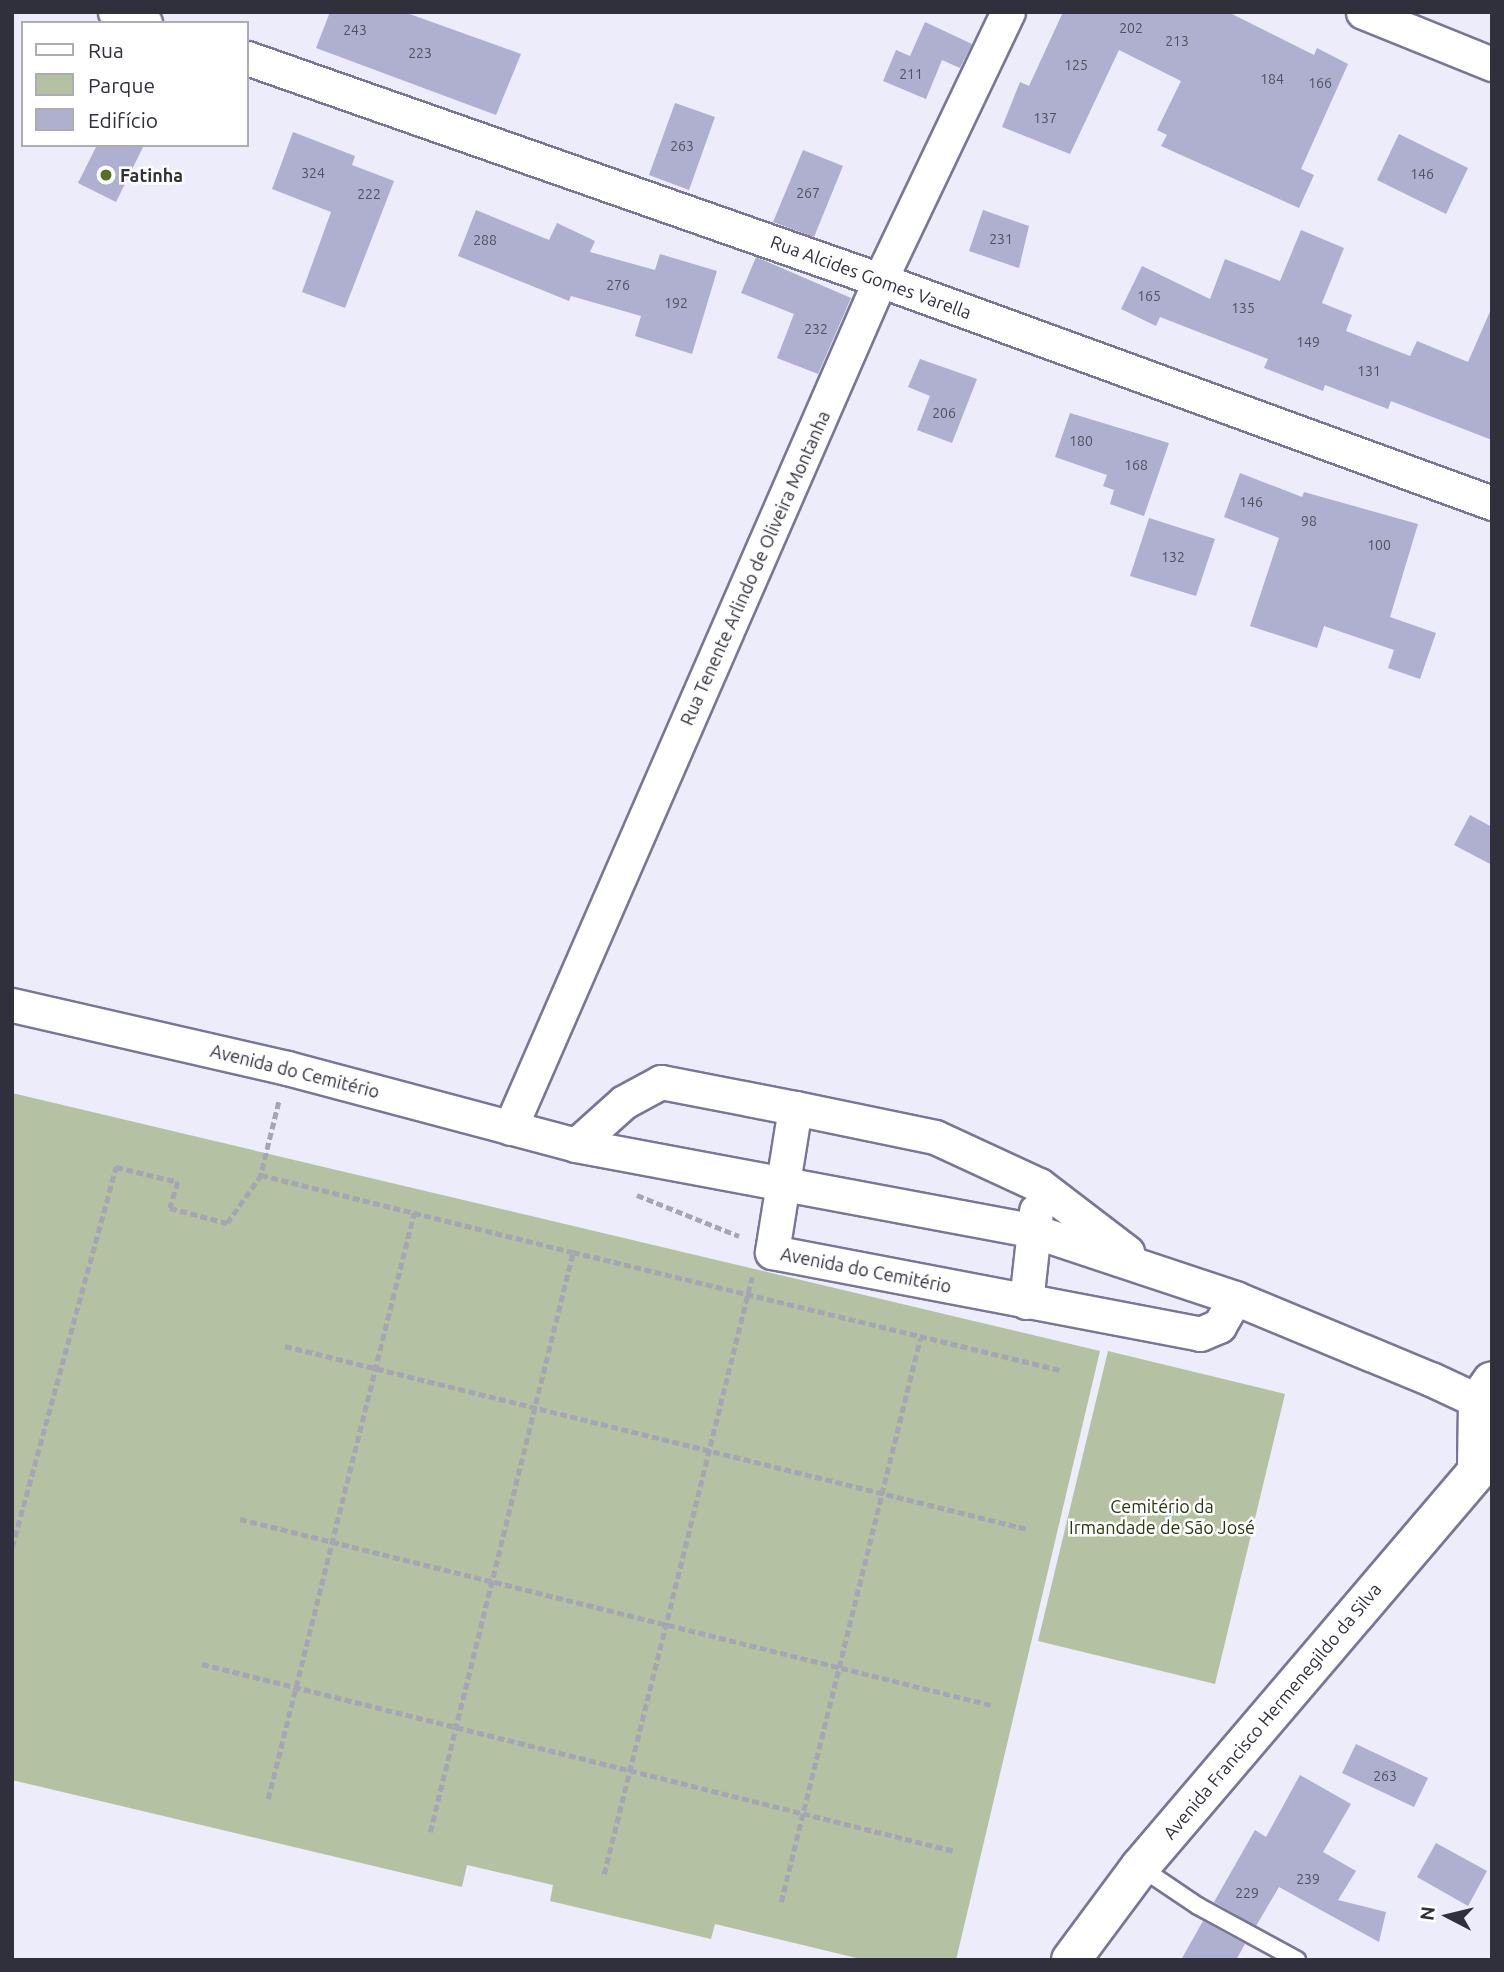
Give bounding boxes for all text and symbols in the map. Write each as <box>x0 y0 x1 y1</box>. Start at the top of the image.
house number: 202 <box>1119 20 1143 36</box>
legend <box>21 21 248 147</box>
house number: 243 <box>343 22 367 38</box>
house number: 213 <box>1165 33 1189 49</box>
text: Rua <box>88 38 124 62</box>
house number: 223 <box>408 45 432 61</box>
house number: 125 <box>1064 57 1088 73</box>
house number: 211 <box>899 66 923 82</box>
house number: 184 <box>1260 71 1284 87</box>
text: Parque <box>88 73 155 97</box>
house number: 166 <box>1308 75 1332 91</box>
text: Edifício <box>88 108 158 132</box>
house number: 137 <box>1033 110 1057 126</box>
house number: 263 <box>670 138 694 154</box>
place label: Fatinha <box>120 164 183 186</box>
house number: 324 <box>301 165 325 181</box>
house number: 146 <box>1410 166 1434 182</box>
marker: Fatinha <box>98 167 114 183</box>
house number: 267 <box>796 185 820 201</box>
house number: 222 <box>357 186 381 202</box>
street label: Rua Alcides Gomes Varella <box>768 231 974 323</box>
house number: 231 <box>989 231 1013 247</box>
house number: 288 <box>473 232 497 248</box>
house number: 276 <box>606 277 630 293</box>
house number: 165 <box>1137 288 1161 304</box>
house number: 192 <box>664 295 688 311</box>
house number: 135 <box>1231 300 1255 316</box>
house number: 232 <box>804 321 828 337</box>
house number: 149 <box>1296 334 1320 350</box>
house number: 131 <box>1357 363 1381 379</box>
house number: 206 <box>932 405 956 421</box>
street label: Rua Tenente Arlindo de Oliveira Montanha <box>676 407 834 729</box>
house number: 180 <box>1069 433 1093 449</box>
house number: 168 <box>1124 457 1148 473</box>
house number: 146 <box>1239 494 1263 510</box>
house number: 98 <box>1301 513 1317 529</box>
house number: 100 <box>1367 537 1391 553</box>
house number: 132 <box>1161 549 1185 565</box>
street label: Avenida do Cemitério <box>208 1040 382 1102</box>
street label: Avenida do Cemitério <box>779 1243 953 1297</box>
park label: Cemitério da Irmandade de São José <box>1069 1496 1255 1538</box>
street label: Avenida Francisco Hermenegildo da Silva <box>1158 1579 1386 1843</box>
house number: 263 <box>1373 1768 1397 1784</box>
house number: 239 <box>1296 1871 1320 1887</box>
north arrow <box>1413 1881 1483 1951</box>
house number: 229 <box>1235 1885 1259 1901</box>
text: N <box>1415 1905 1439 1922</box>

